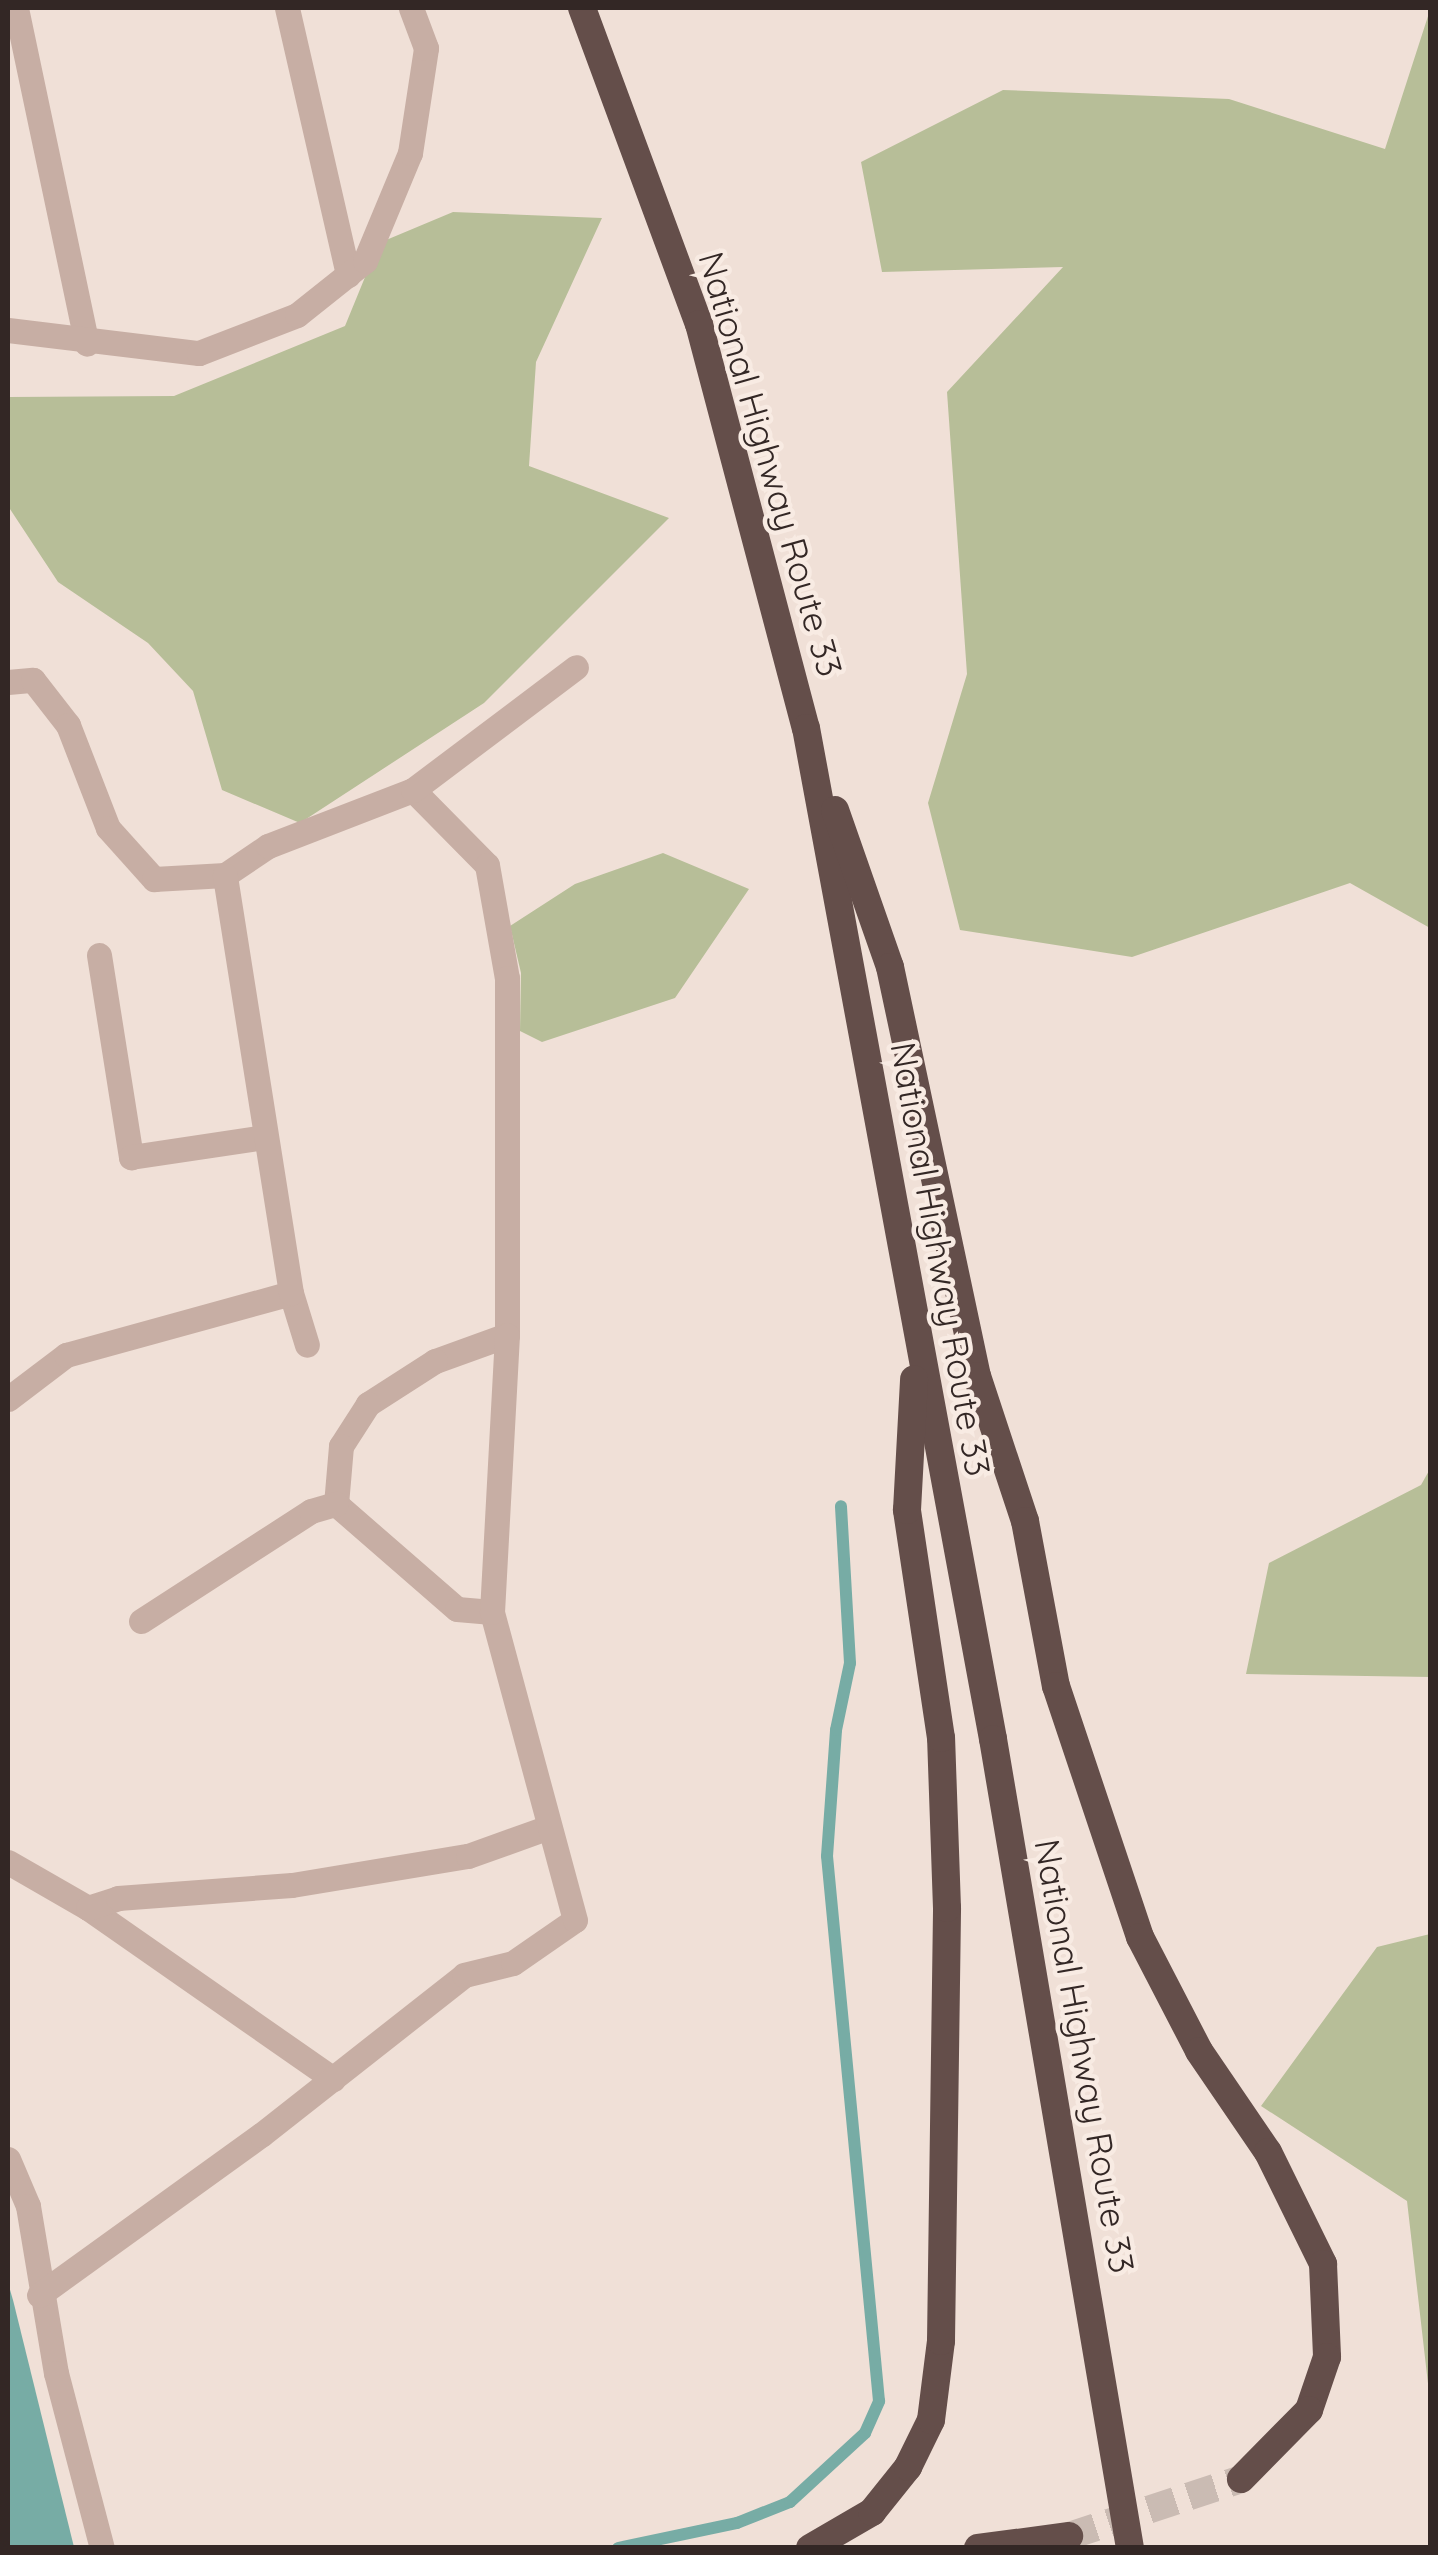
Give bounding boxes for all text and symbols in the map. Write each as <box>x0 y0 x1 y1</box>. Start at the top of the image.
street label: National Highway Route 33 <box>690 247 852 681</box>
street label: National Highway Route 33 <box>882 1039 1000 1479</box>
street label: National Highway Route 33 <box>1026 1836 1144 2276</box>

